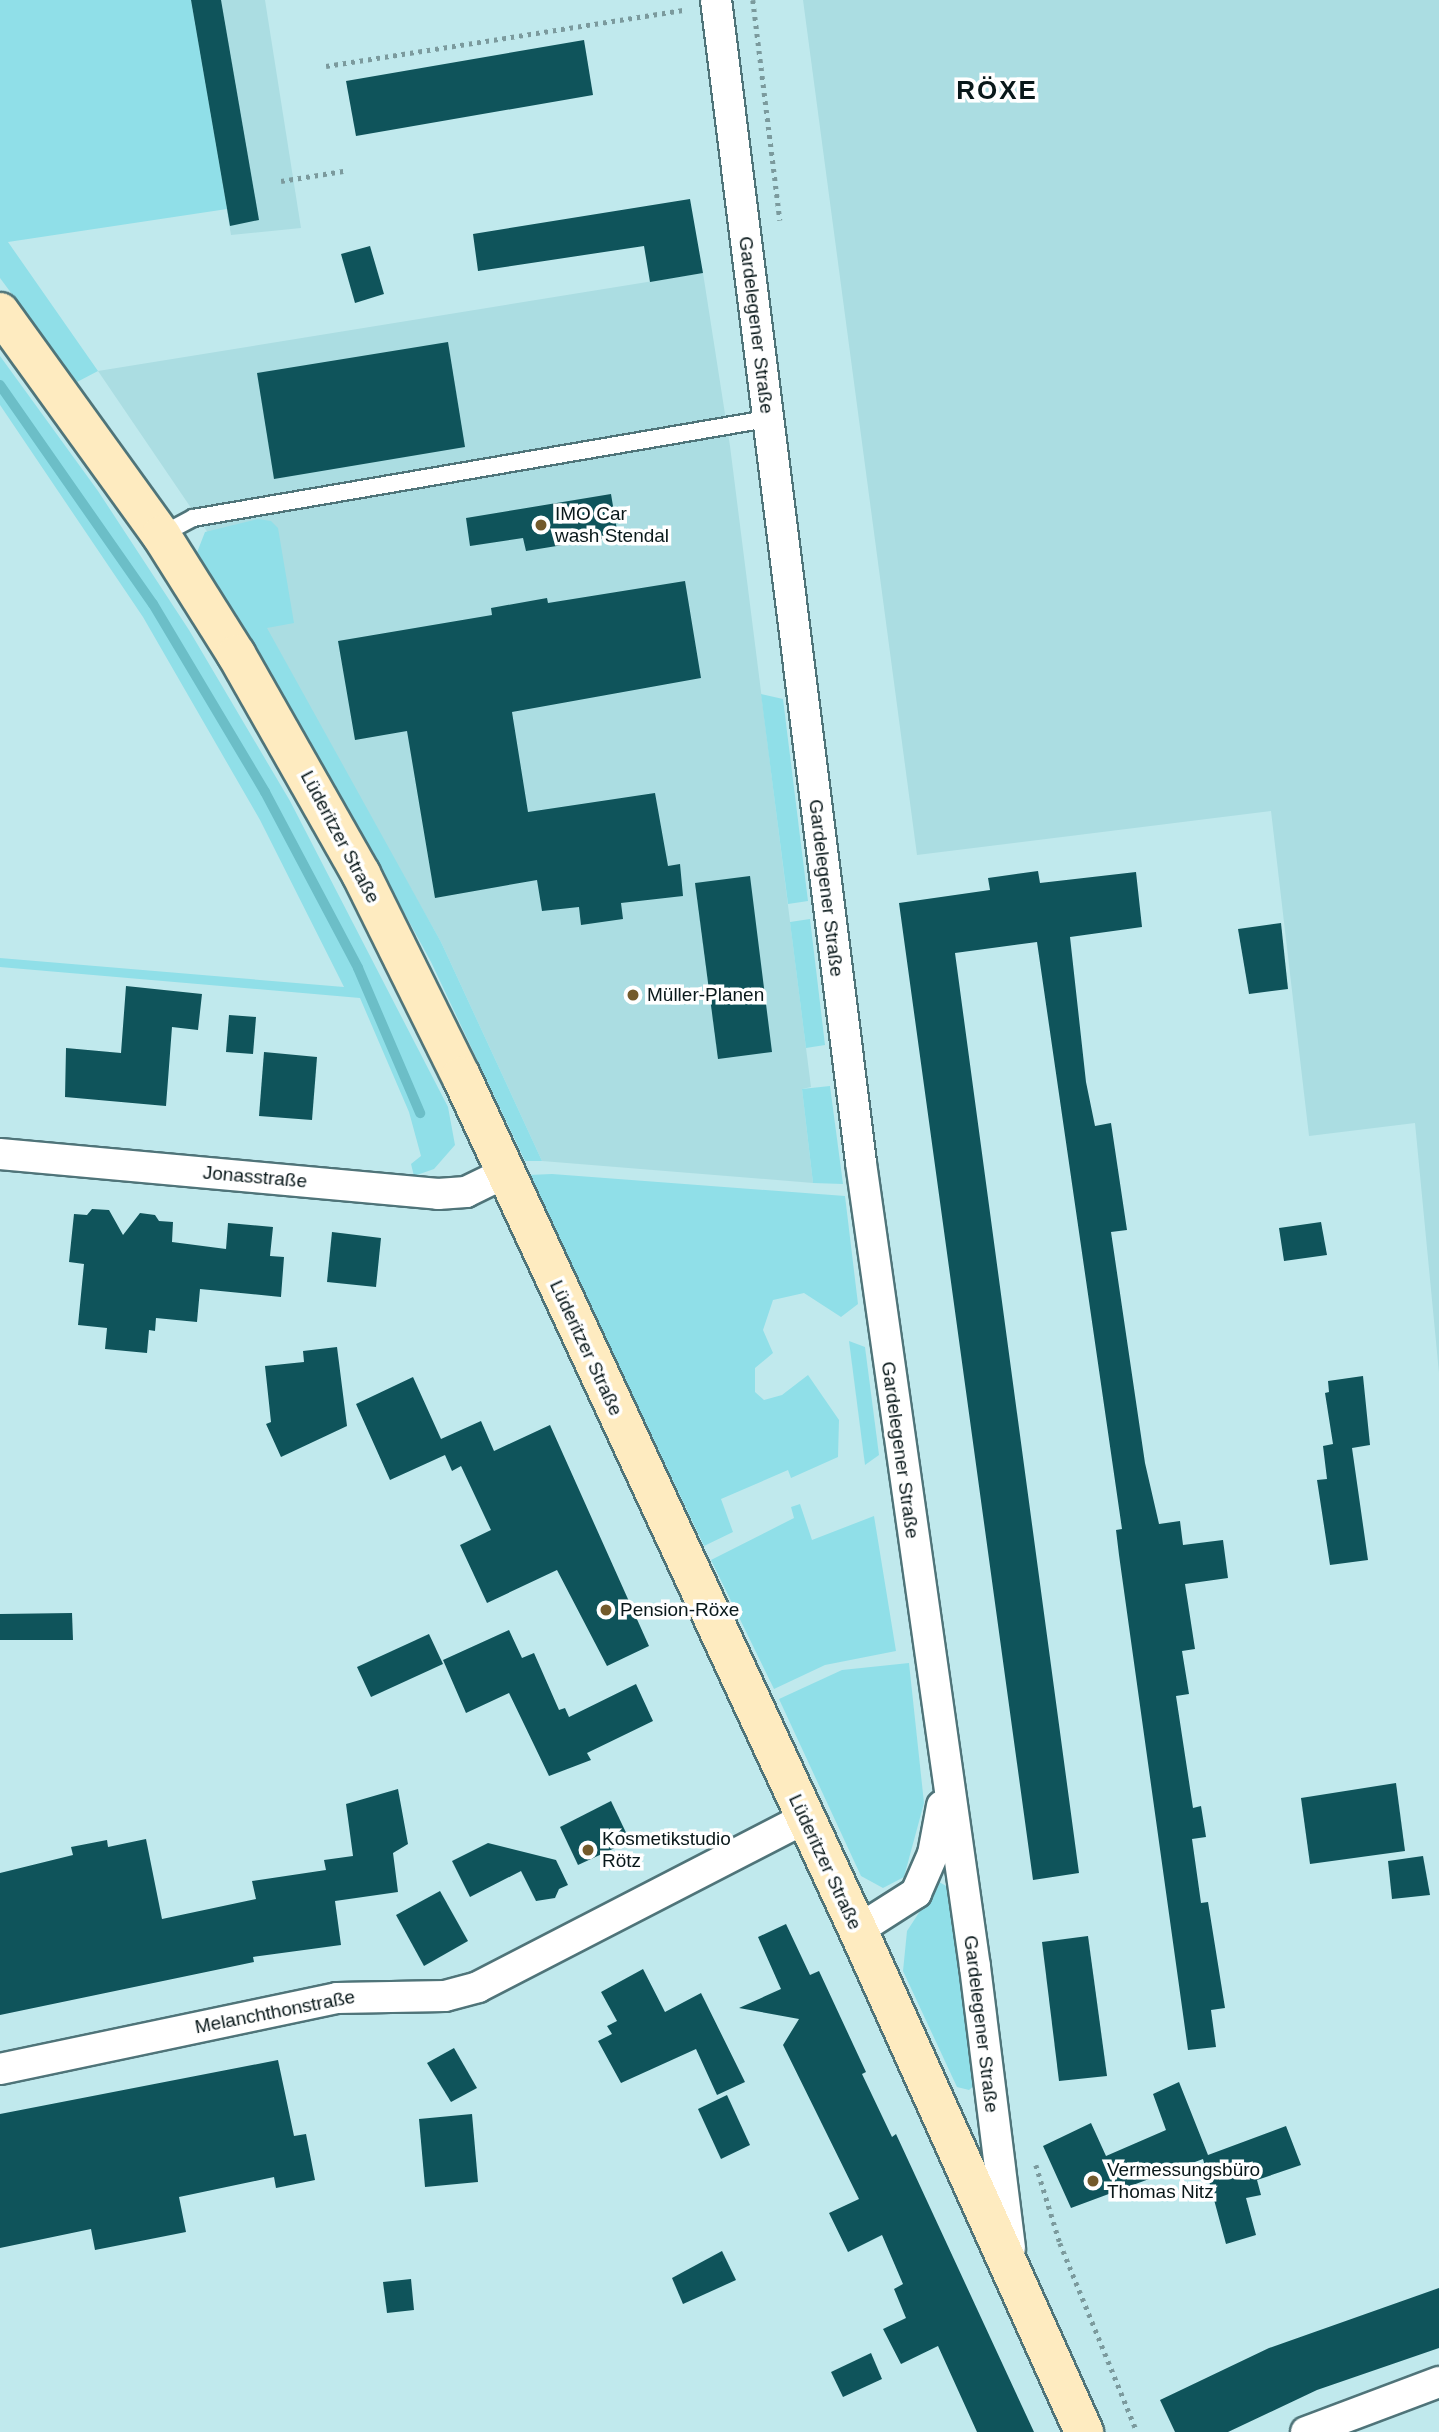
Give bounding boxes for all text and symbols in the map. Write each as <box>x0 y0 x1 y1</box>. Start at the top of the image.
district label: RÖXE <box>957 75 1037 107</box>
street label: Gardelegener Straße <box>734 235 778 415</box>
place label: IMO Car wash Stendal <box>555 503 669 547</box>
marker: IMO Car wash Stendal <box>533 517 549 533</box>
street label: Lüderitzer Straße <box>295 767 385 907</box>
street label: Gardelegener Straße <box>804 798 848 978</box>
place label: Müller-Planen <box>647 984 764 1006</box>
marker: Müller-Planen <box>625 987 641 1003</box>
street label: Jonasstraße <box>202 1161 308 1193</box>
street label: Lüderitzer Straße <box>545 1277 627 1419</box>
street label: Gardelegener Straße <box>876 1360 924 1540</box>
place label: Pension-Röxe <box>620 1599 739 1621</box>
marker: Pension-Röxe <box>598 1602 614 1618</box>
street label: Lüderitzer Straße <box>784 1791 866 1933</box>
place label: Kosmetikstudio Rötz <box>602 1828 731 1872</box>
marker: Kosmetikstudio Rötz <box>580 1842 596 1858</box>
street label: Gardelegener Straße <box>959 1934 1003 2114</box>
street label: Melanchthonstraße <box>193 1985 357 2039</box>
place label: Vermessungsbüro Thomas Nitz <box>1107 2159 1260 2203</box>
marker: Vermessungsbüro Thomas Nitz <box>1085 2173 1101 2189</box>

